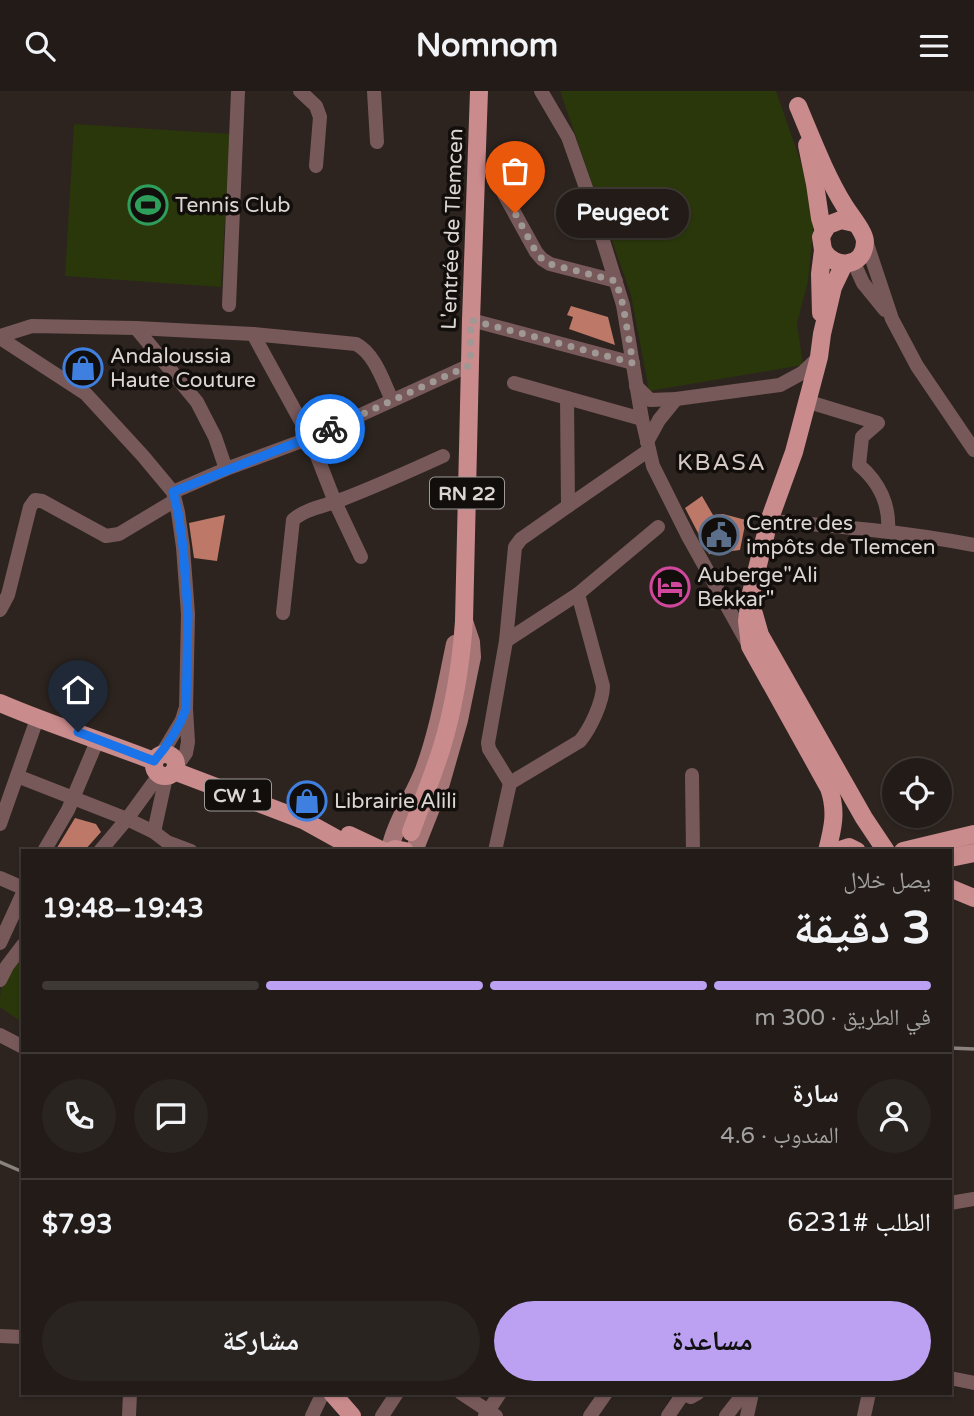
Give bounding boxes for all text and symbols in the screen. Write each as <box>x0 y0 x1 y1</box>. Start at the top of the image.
icon: search <box>21 27 59 65</box>
text: Nomnom <box>416 27 558 65</box>
icon: menu <box>915 27 953 65</box>
street label: L'entrée de Tlemcen <box>436 128 469 330</box>
pin <box>485 141 545 213</box>
icon: bag <box>496 152 534 190</box>
sports icon: Tennis Club <box>127 184 169 226</box>
callout: Peugeot <box>557 188 690 237</box>
place label: Tennis Club <box>175 193 291 218</box>
text: Peugeot <box>576 199 669 227</box>
place label: Andaloussia Haute Couture <box>110 344 256 393</box>
shop icon: Andaloussia Haute Couture <box>62 347 104 389</box>
courier <box>295 394 365 464</box>
icon: bike <box>311 410 349 448</box>
district label: KBASA <box>677 449 767 477</box>
road number: RN 22 <box>430 477 504 509</box>
place label: Centre des impôts de Tlemcen <box>746 511 935 560</box>
public building icon: Centre des impôts de Tlemcen <box>698 514 740 556</box>
place label: Auberge"Ali Bekkar" <box>697 563 818 612</box>
hotel icon: Auberge"Ali Bekkar" <box>649 566 691 608</box>
pin <box>48 660 108 732</box>
icon: home <box>59 671 97 709</box>
map controls <box>882 758 952 828</box>
button: locate <box>882 758 952 828</box>
road number: CW 1 <box>205 779 271 811</box>
shop icon: Librairie Alili <box>286 780 328 822</box>
place label: Librairie Alili <box>334 789 457 814</box>
text: يصل خلال <box>843 867 931 895</box>
text: 19:43–19:48 <box>42 893 204 924</box>
text: 3 دقيقة <box>794 901 931 956</box>
text: في الطريق · 300 m <box>754 1004 931 1032</box>
text: سارة <box>792 1078 839 1109</box>
button: phone <box>42 1079 116 1153</box>
button: chat <box>134 1079 208 1153</box>
button: person <box>857 1079 931 1153</box>
text: المندوب · 4.6 <box>720 1122 839 1150</box>
text: الطلب #6231 <box>787 1207 931 1238</box>
text: $7.93 <box>42 1209 112 1240</box>
button: مشاركة <box>42 1301 480 1381</box>
button: مساعدة <box>494 1301 931 1381</box>

